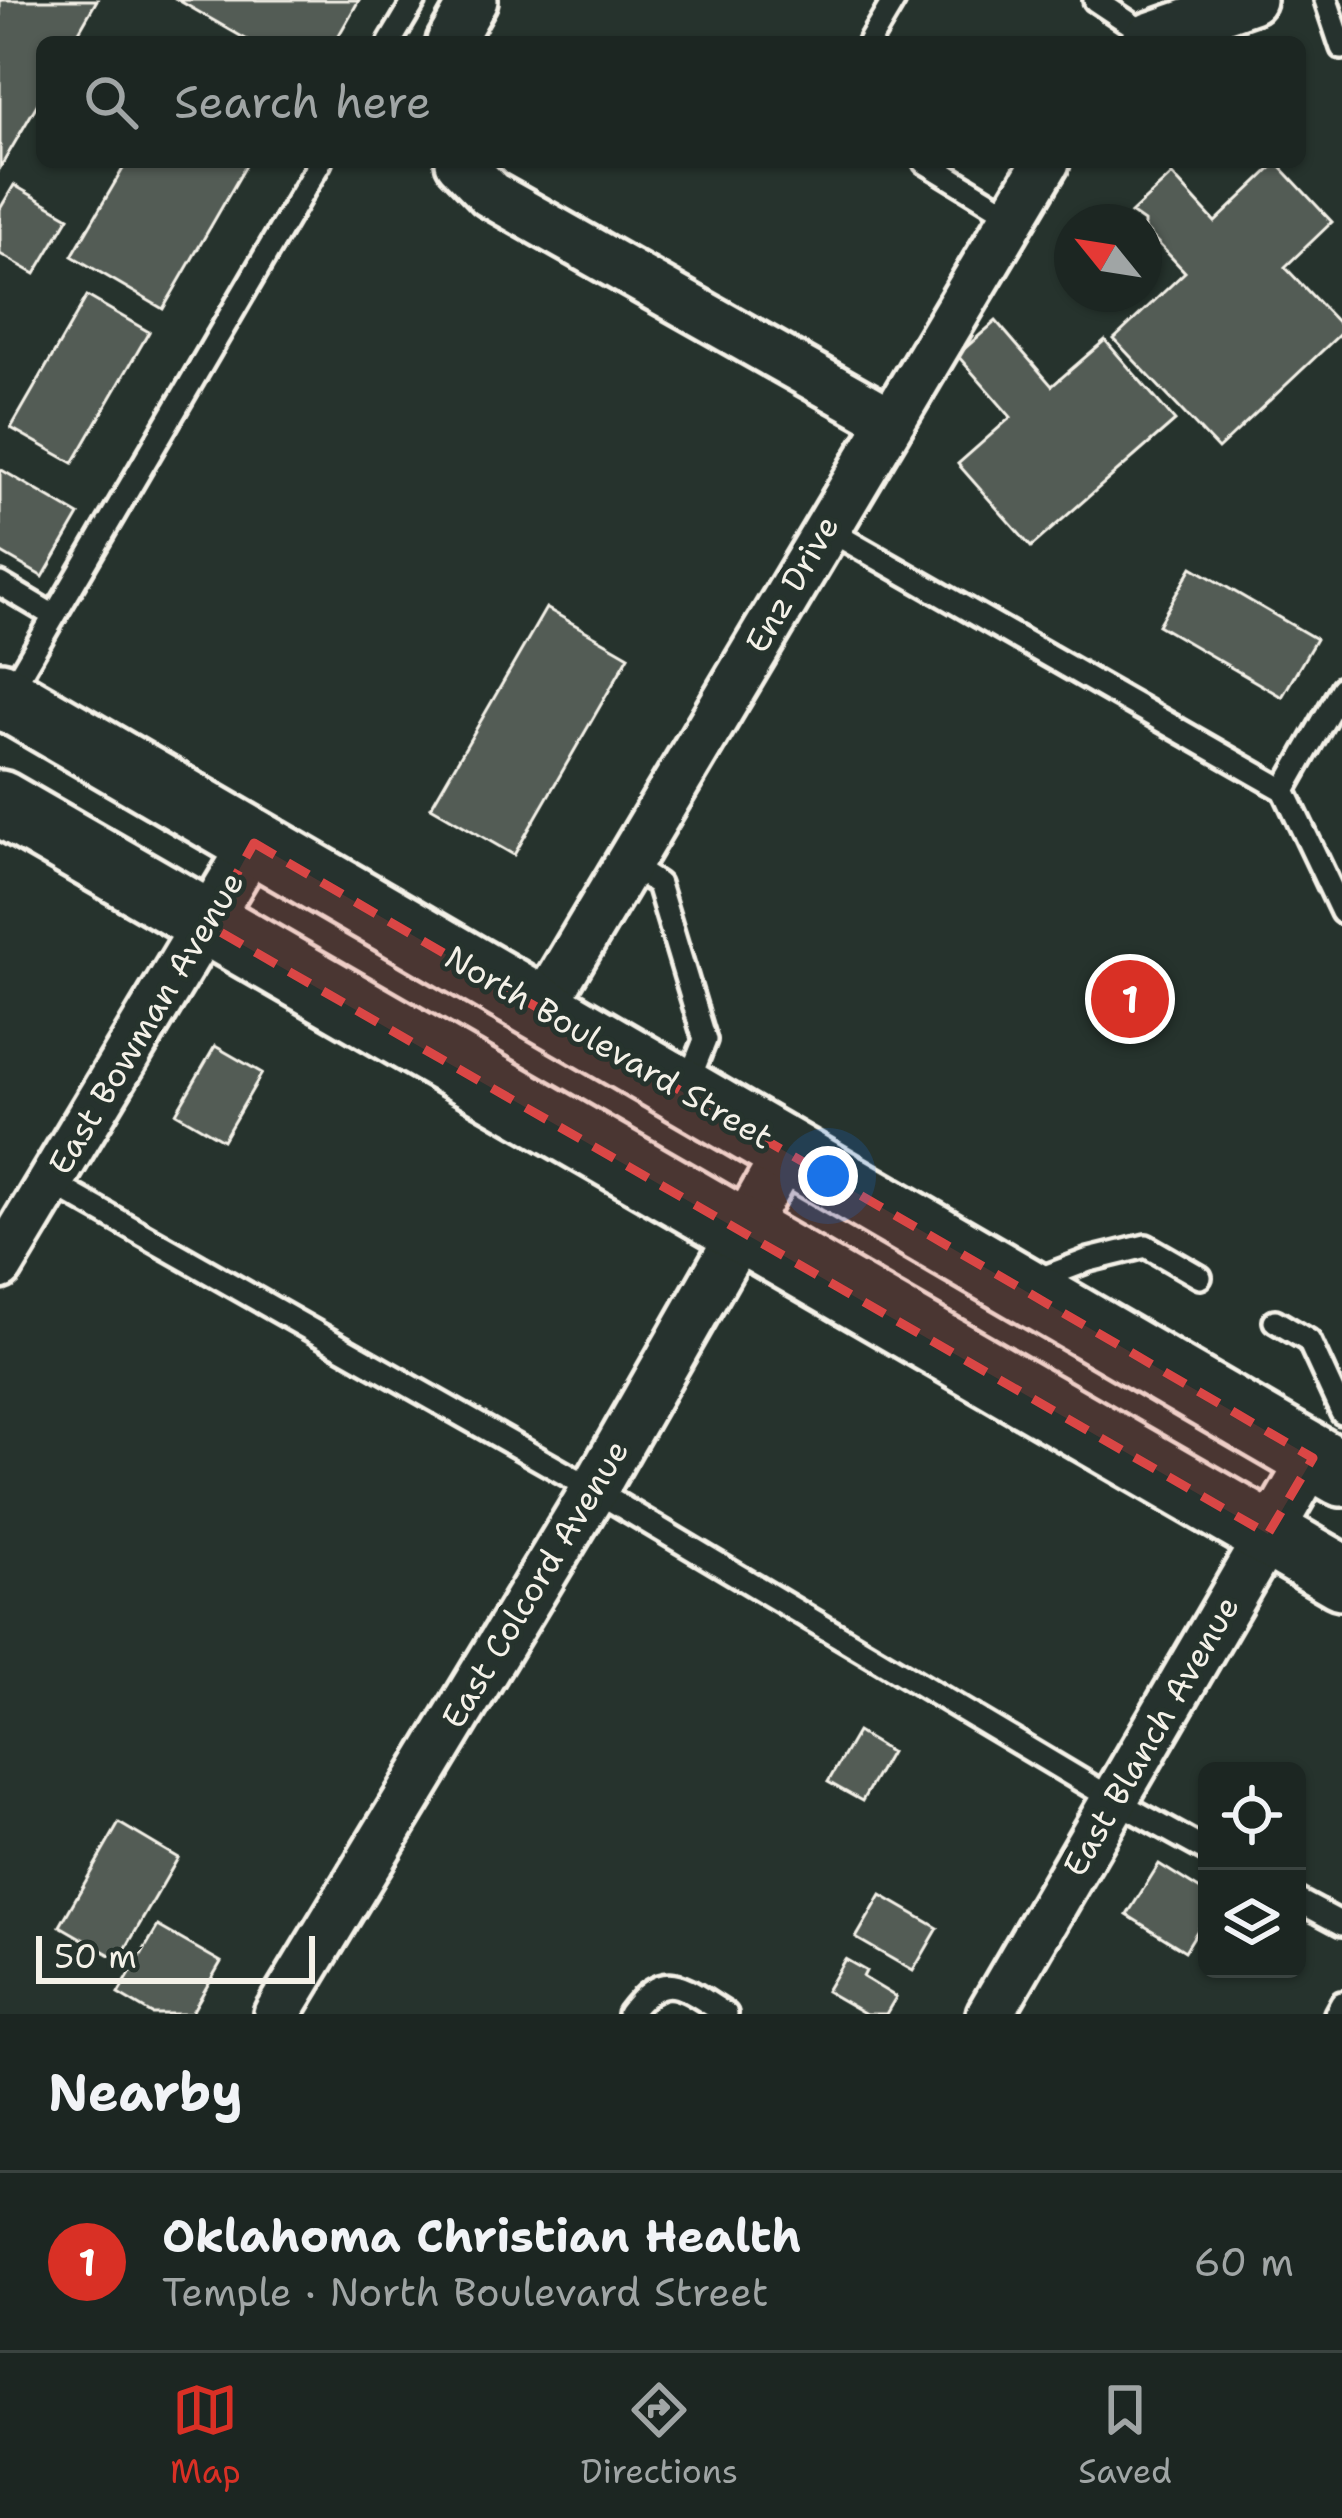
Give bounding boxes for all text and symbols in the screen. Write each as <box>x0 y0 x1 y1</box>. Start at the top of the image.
search box <box>36 36 1306 168</box>
icon: search <box>78 69 144 135</box>
text: Search here <box>174 72 431 132</box>
north arrow <box>1054 204 1162 312</box>
street label: Enz Drive <box>735 507 849 661</box>
street label: East Bowman Avenue <box>38 863 254 1183</box>
street label: North Boulevard Street <box>437 935 781 1159</box>
pin: 1 <box>1091 954 1169 1044</box>
your location <box>798 1146 858 1206</box>
street label: East Colcord Avenue <box>431 1431 639 1737</box>
street label: East Blanch Avenue <box>1052 1588 1250 1884</box>
map controls <box>1198 1762 1306 1978</box>
button: locate <box>1198 1762 1306 1870</box>
button: layers <box>1198 1870 1306 1978</box>
scale bar <box>36 1930 315 1983</box>
text: 50 m <box>54 1934 137 1979</box>
text: Nearby <box>48 2058 243 2126</box>
text: Oklahoma Christian Health <box>162 2206 801 2266</box>
text: 1 <box>78 2236 96 2288</box>
text: 60 m <box>1194 2236 1294 2288</box>
text: Temple · North Boulevard Street <box>162 2266 769 2318</box>
tab: Map <box>170 2377 241 2494</box>
tab: Directions <box>581 2377 738 2494</box>
tab: Saved <box>1078 2377 1172 2494</box>

